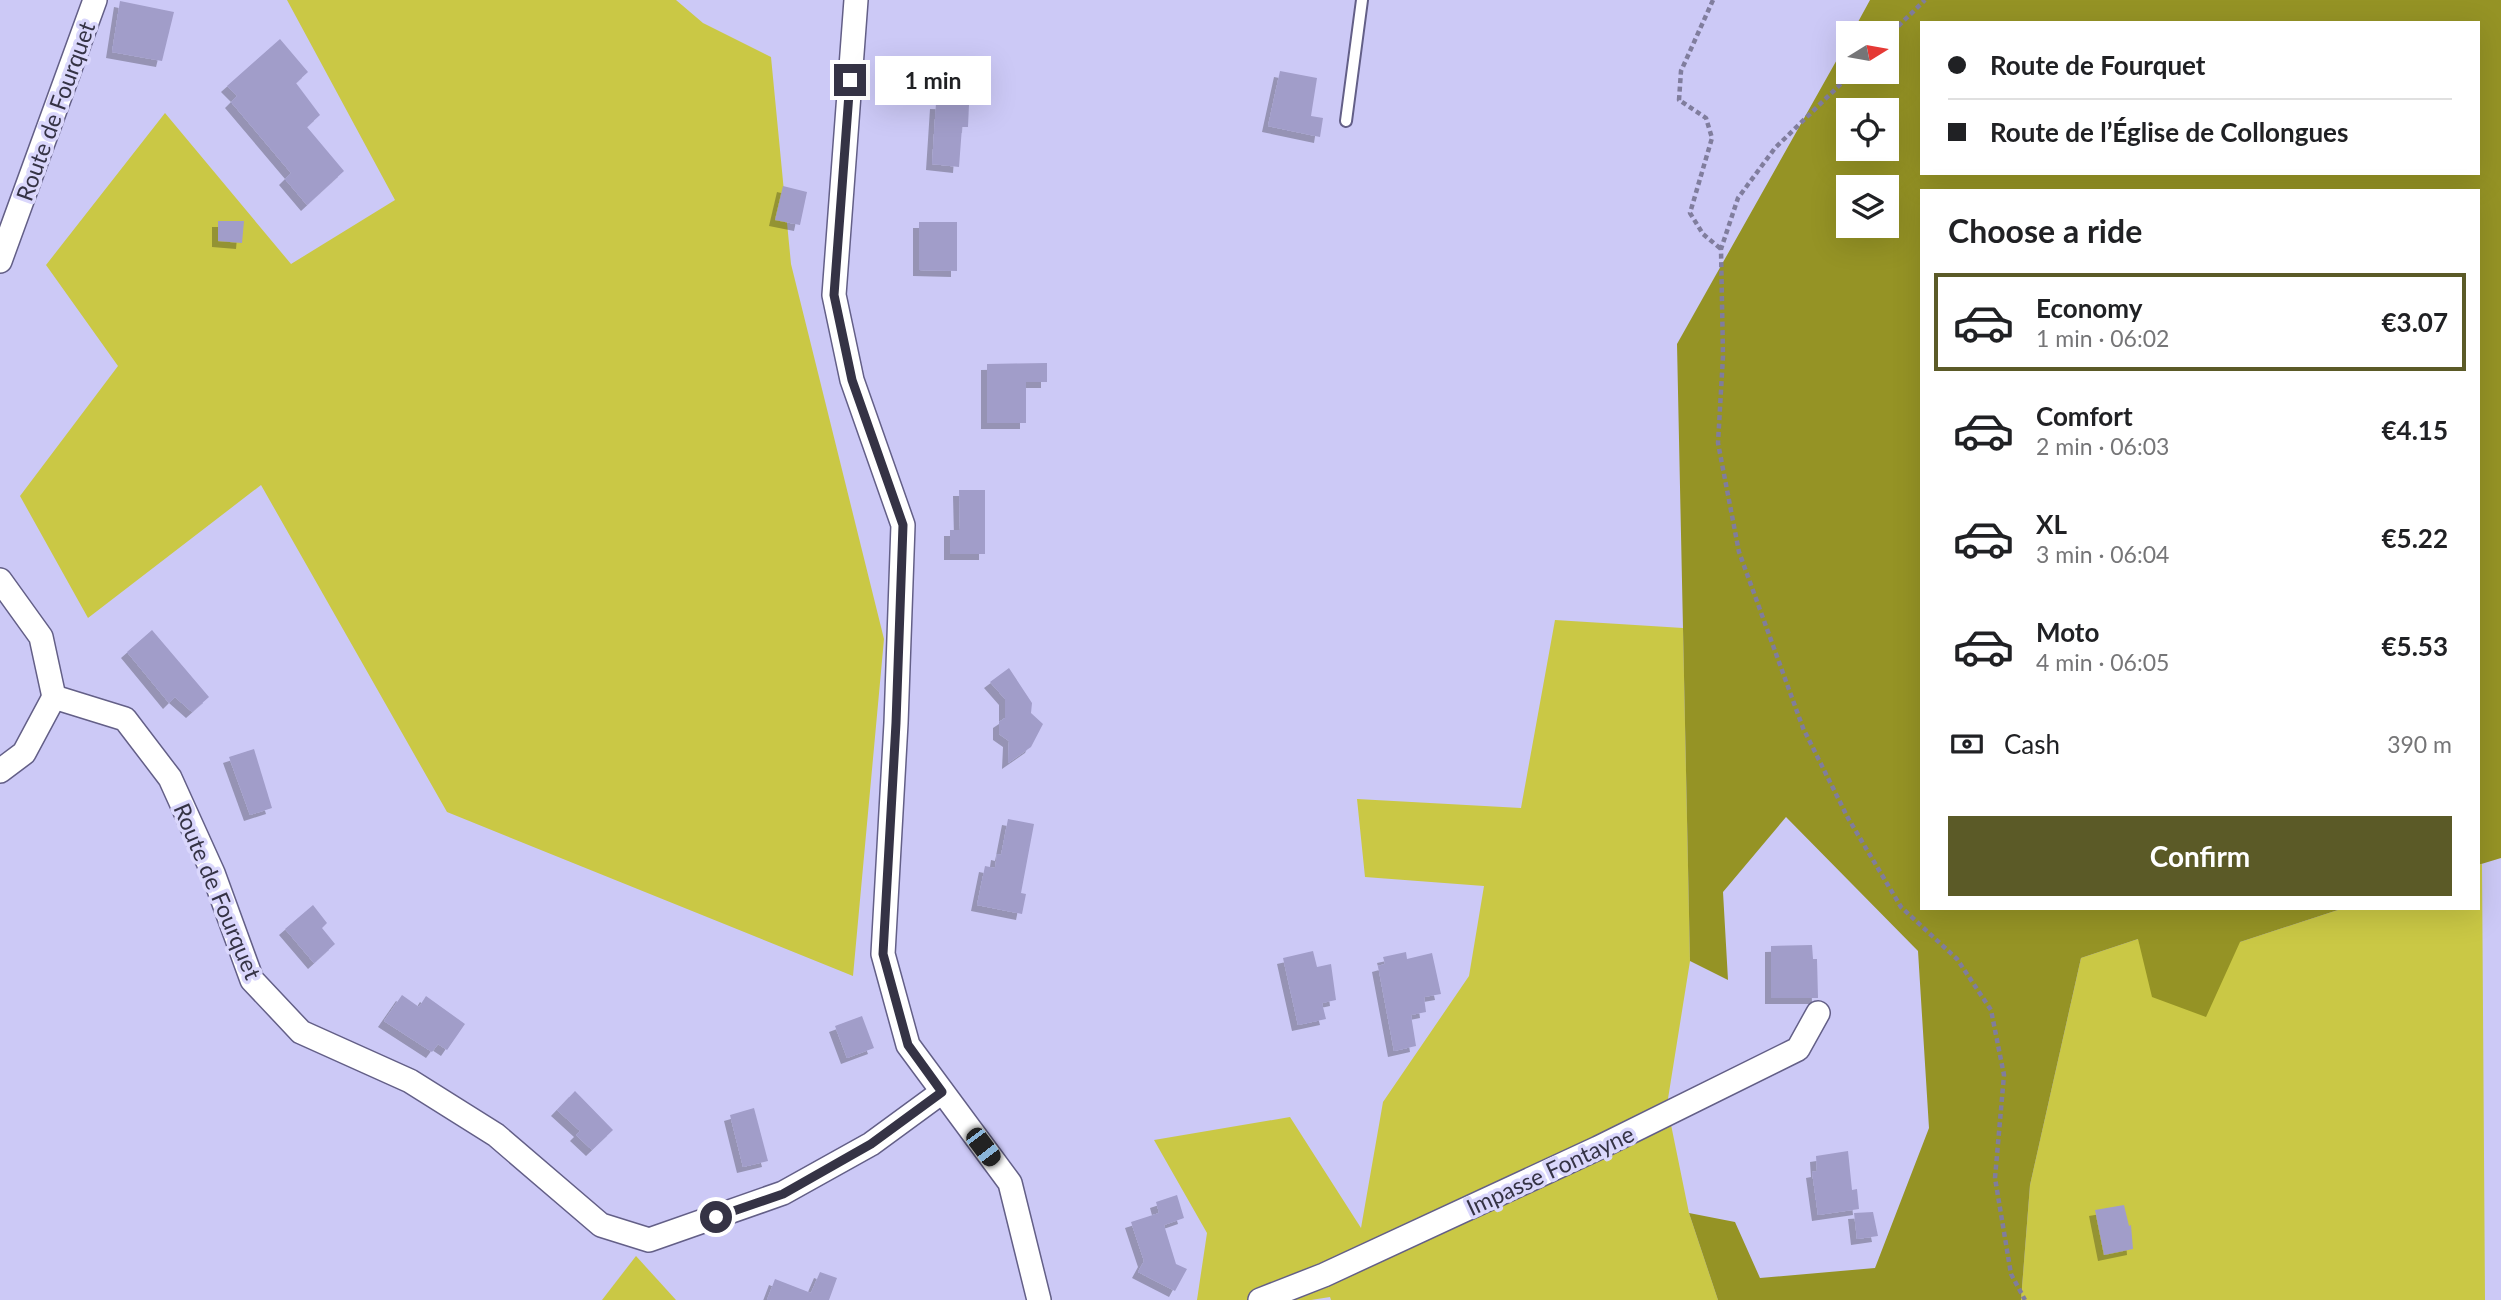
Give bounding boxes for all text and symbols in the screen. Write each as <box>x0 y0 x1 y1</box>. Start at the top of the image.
street label: Route de Fourquet <box>10 17 101 204</box>
north arrow <box>1836 21 1899 84</box>
map controls <box>1836 21 1899 238</box>
text: Route de Fourquet <box>1990 49 2206 81</box>
callout: 1 min <box>874 56 990 104</box>
route end <box>834 64 866 96</box>
text: 1 min <box>904 66 962 94</box>
button: locate <box>1836 98 1899 161</box>
text: Route de l’Église de Collongues <box>1990 116 2348 148</box>
button: layers <box>1836 175 1899 238</box>
text: Choose a ride <box>1948 211 2142 250</box>
icon: car <box>1952 291 2015 354</box>
text: Economy <box>2036 292 2142 324</box>
text: €3.07 <box>2382 306 2448 338</box>
text: 1 min · 06:02 <box>2036 324 2169 352</box>
icon: car <box>1952 399 2015 462</box>
text: Comfort <box>2036 400 2133 432</box>
text: €4.15 <box>2382 414 2448 446</box>
text: 2 min · 06:03 <box>2036 432 2169 460</box>
icon: car <box>1952 507 2015 570</box>
text: XL <box>2036 508 2067 540</box>
text: €5.22 <box>2382 522 2448 554</box>
text: 3 min · 06:04 <box>2036 540 2169 568</box>
icon: car <box>1952 615 2015 678</box>
text: Moto <box>2036 616 2099 648</box>
text: €5.53 <box>2382 630 2448 662</box>
text: 4 min · 06:05 <box>2036 648 2169 676</box>
icon: cash <box>1948 725 1986 763</box>
text: Cash <box>2004 728 2060 760</box>
text: 390 m <box>2387 730 2452 758</box>
street label: Route de Fourquet <box>168 799 268 984</box>
button: Confirm <box>1948 816 2452 896</box>
street label: Impasse Fontayne <box>1462 1119 1638 1221</box>
car <box>962 1124 1005 1170</box>
route start <box>700 1201 732 1233</box>

